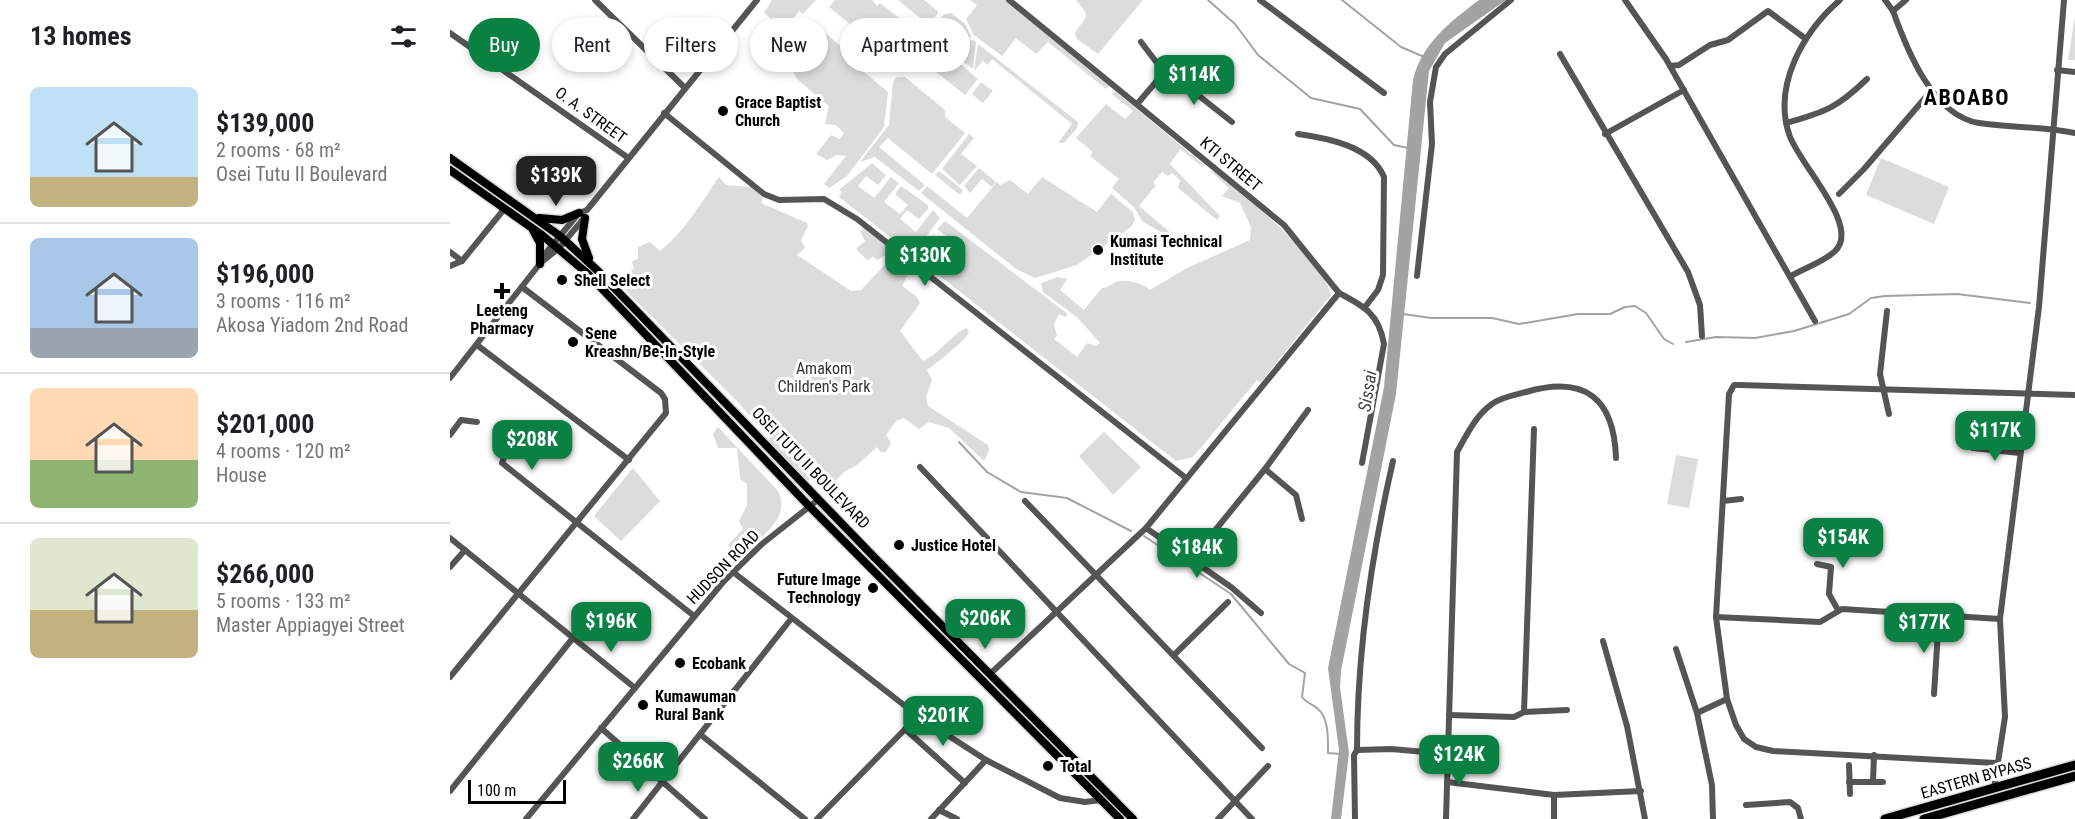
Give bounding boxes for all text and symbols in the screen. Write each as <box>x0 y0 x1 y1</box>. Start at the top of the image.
chip: Buy <box>468 18 540 72</box>
chip: Rent <box>552 18 632 72</box>
chip: Filters <box>644 18 738 72</box>
chip: New <box>750 18 828 72</box>
chip: Apartment <box>840 18 970 72</box>
icon: filters <box>387 20 420 53</box>
text: 13 homes <box>30 21 132 51</box>
pin: $114K <box>1152 55 1236 106</box>
text: $114K <box>1168 62 1220 86</box>
street label: O. A. STREET <box>552 83 630 147</box>
district label: ABOABO <box>1924 85 2010 110</box>
place label: Grace Baptist Church <box>735 93 821 130</box>
marker: Grace Baptist Church <box>716 104 730 118</box>
text: $139,000 <box>216 108 314 138</box>
icon: home <box>78 111 150 183</box>
street label: KTI STREET <box>1196 133 1266 195</box>
text: 2 rooms · 68 m² <box>216 138 341 162</box>
pin: $139K <box>514 156 598 207</box>
text: Osei Tutu II Boulevard <box>216 162 388 186</box>
text: $139K <box>530 163 582 187</box>
place label: Kumasi Technical Institute <box>1110 232 1222 269</box>
pin: $130K <box>883 236 967 287</box>
text: $130K <box>899 243 951 267</box>
marker: Kumasi Technical Institute <box>1091 243 1105 257</box>
text: $196,000 <box>216 259 314 289</box>
icon: home <box>78 262 150 334</box>
place label: Shell Select <box>574 271 650 290</box>
marker: Shell Select <box>555 273 569 287</box>
marker: Leeteng Pharmacy <box>495 284 509 298</box>
text: 3 rooms · 116 m² <box>216 289 351 313</box>
place label: Leeteng Pharmacy <box>470 301 534 338</box>
text: Akosa Yiadom 2nd Road <box>216 313 408 337</box>
place label: Sene Kreashn/Be-In-Style <box>585 324 716 361</box>
marker: Sene Kreashn/Be-In-Style <box>566 335 580 349</box>
park label: Amakom Children's Park <box>778 359 871 396</box>
water label: Sissai <box>1353 368 1381 413</box>
street label: OSEI TUTU II BOULEVARD <box>748 403 874 533</box>
text: $201,000 <box>216 409 314 439</box>
pin: $117K <box>1953 411 2037 462</box>
icon: home <box>78 412 150 484</box>
text: $117K <box>1969 418 2021 442</box>
pin: $208K <box>490 420 574 471</box>
text: $208K <box>506 427 558 451</box>
text: 4 rooms · 120 m² <box>216 439 351 463</box>
text: House <box>216 463 267 487</box>
pin: $154K <box>1801 518 1885 569</box>
text: $154K <box>1817 525 1869 549</box>
street label: HUDSON ROAD <box>683 526 763 608</box>
pin: $184K <box>1155 528 1239 579</box>
text: $184K <box>1171 535 1223 559</box>
place label: Justice Hotel <box>911 536 996 555</box>
marker: Justice Hotel <box>892 538 906 552</box>
text: $266,000 <box>216 559 314 589</box>
icon: home <box>78 562 150 634</box>
place label: Future Image Technology <box>777 570 861 607</box>
marker: Future Image Technology <box>866 581 880 595</box>
text: 5 rooms · 133 m² <box>216 589 351 613</box>
pin: $206K <box>943 599 1027 650</box>
pin: $196K <box>569 602 653 653</box>
pin: $177K <box>1882 603 1966 654</box>
text: $206K <box>959 606 1011 630</box>
text: $196K <box>585 609 637 633</box>
text: $177K <box>1898 610 1950 634</box>
text: Master Appiagyei Street <box>216 613 405 637</box>
place label: Ecobank <box>692 654 746 673</box>
marker: Ecobank <box>673 656 687 670</box>
place label: Kumawuman Rural Bank <box>655 687 736 724</box>
pin: $201K <box>901 696 985 747</box>
marker: Kumawuman Rural Bank <box>636 698 650 712</box>
text: $201K <box>917 703 969 727</box>
pin: $124K <box>1417 735 1501 786</box>
pin: $266K <box>596 742 680 793</box>
text: $124K <box>1433 742 1485 766</box>
text: $266K <box>612 749 664 773</box>
street label: EASTERN BYPASS <box>1919 753 2033 803</box>
place label: Total <box>1060 757 1092 776</box>
marker: Total <box>1041 759 1055 773</box>
scale bar <box>468 777 566 804</box>
text: 100 m <box>477 781 516 800</box>

